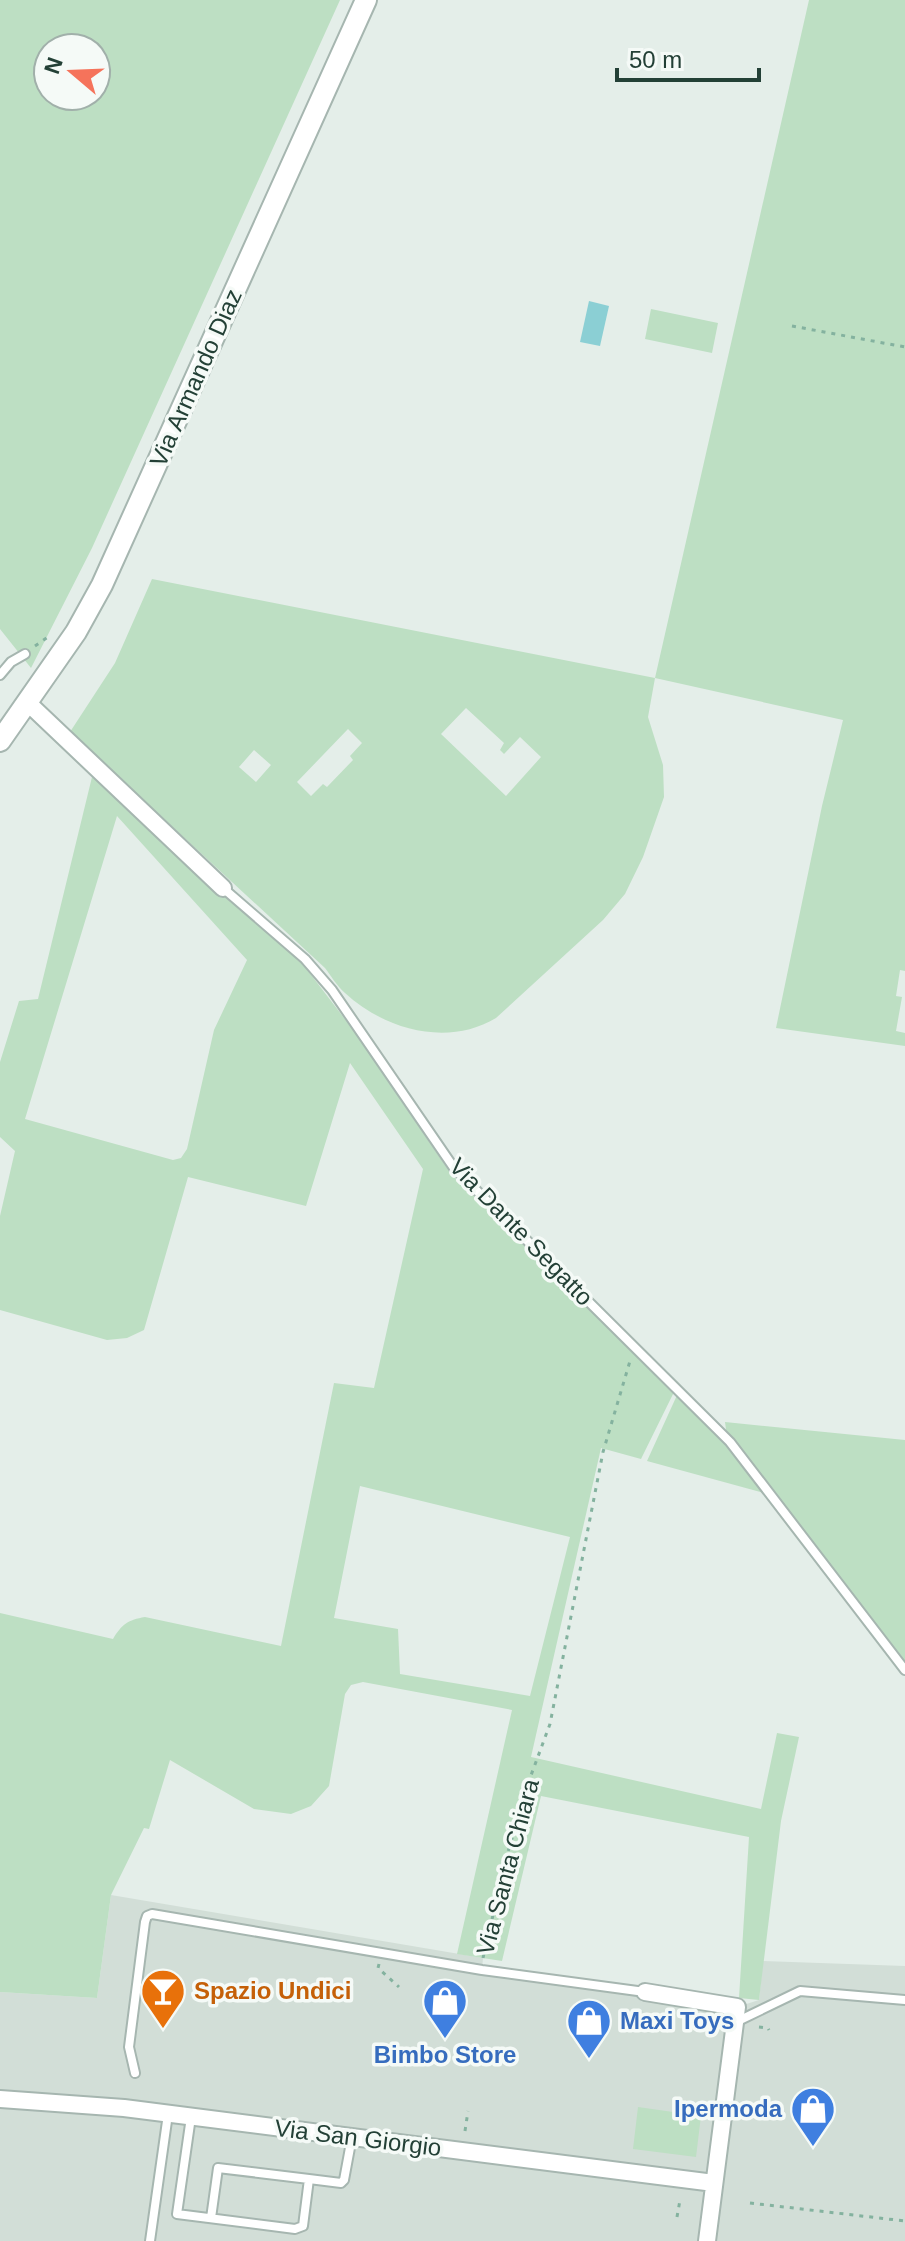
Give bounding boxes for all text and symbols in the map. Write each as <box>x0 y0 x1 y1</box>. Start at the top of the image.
north arrow <box>32 32 112 112</box>
scale bar <box>617 32 759 82</box>
text: 50 m <box>629 46 682 73</box>
text: N <box>39 54 68 77</box>
street label: Via Armando Diaz <box>144 285 247 471</box>
street label: Via Dante Segatto <box>444 1152 599 1311</box>
street label: Via Santa Chiara <box>471 1775 544 1958</box>
bar icon: Spazio Undici <box>139 1967 187 2030</box>
place label: Spazio Undici <box>194 1977 351 2004</box>
shop icon: Bimbo Store <box>421 1977 469 2040</box>
shop icon: Maxi Toys <box>565 1997 613 2060</box>
place label: Maxi Toys <box>620 2007 734 2034</box>
place label: Bimbo Store <box>374 2041 516 2068</box>
shop icon: Ipermoda <box>789 2085 837 2148</box>
place label: Ipermoda <box>674 2095 783 2122</box>
street label: Via San Giorgio <box>273 2114 443 2161</box>

